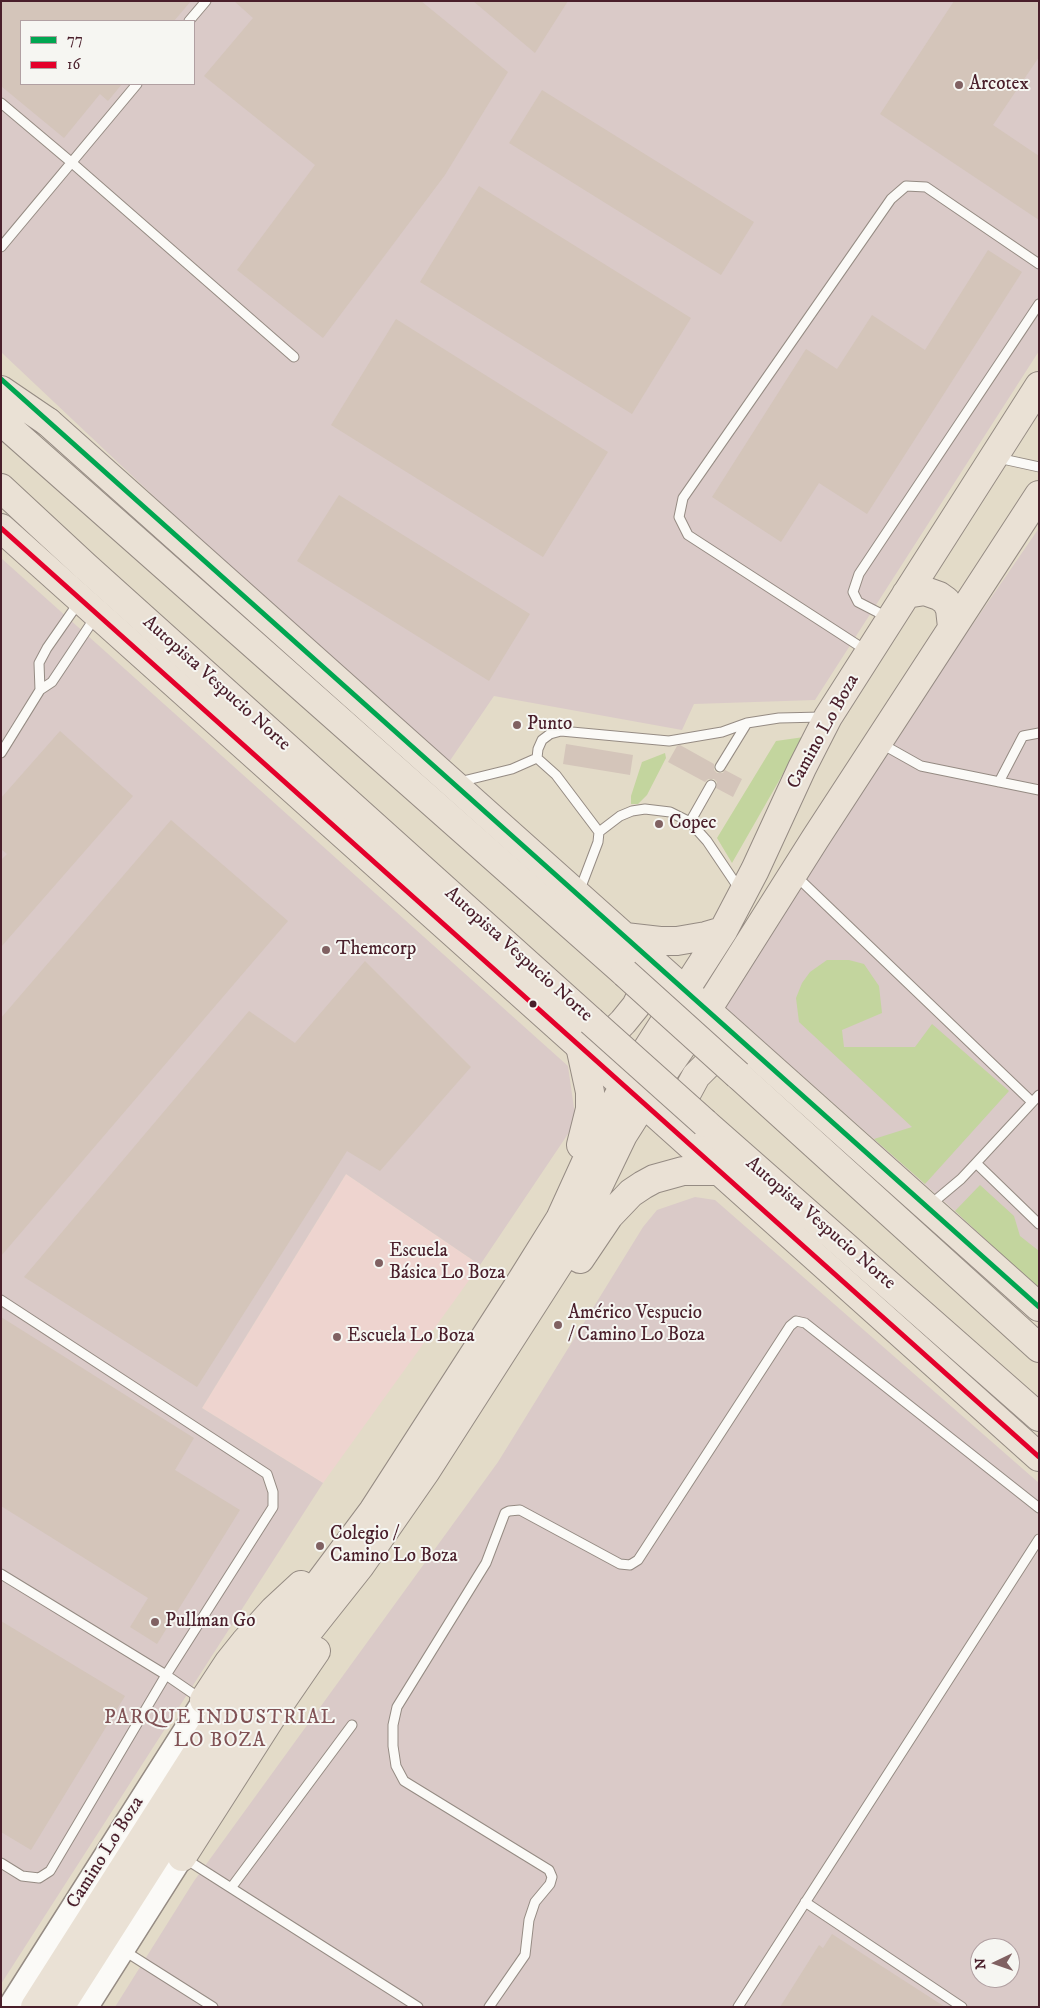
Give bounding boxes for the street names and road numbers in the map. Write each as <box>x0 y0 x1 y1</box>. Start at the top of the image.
street label: Autopista Vespucio Norte <box>137 612 295 756</box>
street label: Camino Lo Boza <box>783 671 865 793</box>
street label: Autopista Vespucio Norte <box>439 883 597 1027</box>
street label: Autopista Vespucio Norte <box>740 1153 900 1295</box>
street label: Camino Lo Boza <box>63 1793 149 1913</box>

